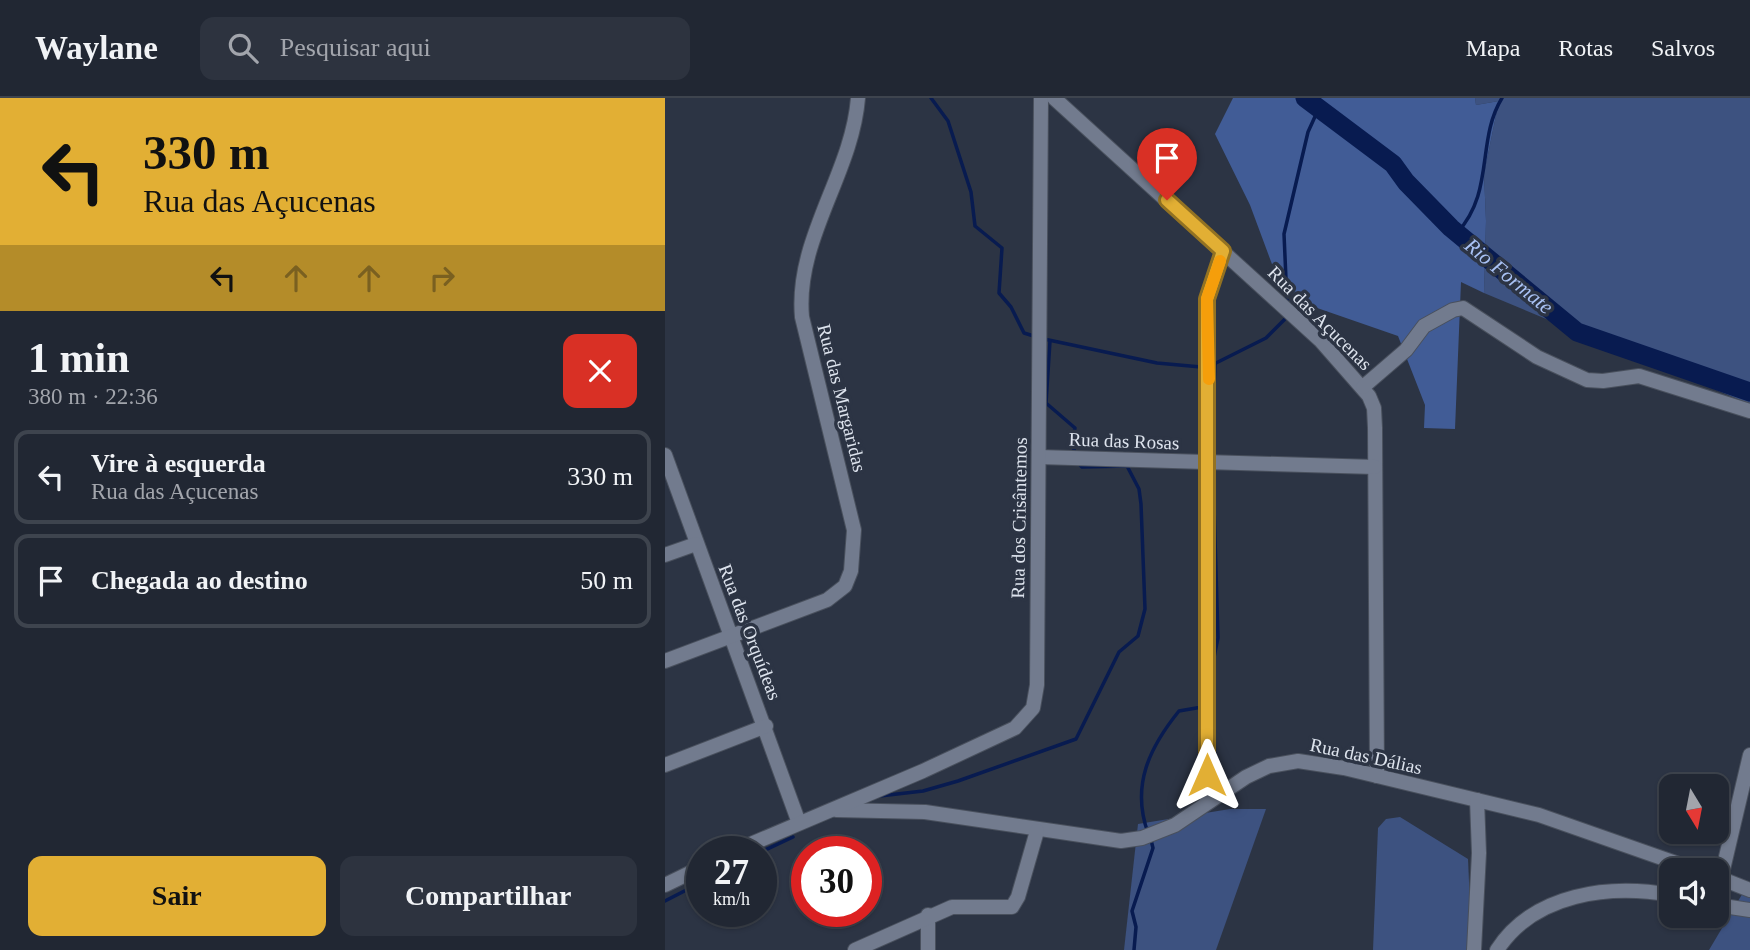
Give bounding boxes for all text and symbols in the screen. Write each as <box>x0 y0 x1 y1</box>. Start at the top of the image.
search box <box>200 17 690 80</box>
icon: search <box>224 29 262 67</box>
text: Waylane <box>35 30 158 66</box>
text: Pesquisar aqui <box>280 33 431 62</box>
text: Mapa <box>1466 35 1520 61</box>
text: Rotas <box>1558 35 1613 61</box>
text: Salvos <box>1651 35 1715 61</box>
text: 330 m <box>143 125 270 180</box>
icon: left <box>28 126 119 217</box>
pin <box>1137 128 1197 200</box>
icon: arrive <box>1148 139 1186 177</box>
text: Rua das Açucenas <box>143 183 376 219</box>
water label: Rio Formate <box>1459 232 1558 319</box>
icon: left <box>204 259 242 297</box>
icon: ahead <box>277 259 315 297</box>
icon: ahead <box>350 259 388 297</box>
icon: right <box>423 259 461 297</box>
street label: Rua das Açucenas <box>1264 262 1376 374</box>
street label: Rua das Margaridas <box>813 322 871 474</box>
button: close <box>563 334 637 408</box>
text: 1 min <box>28 335 130 381</box>
text: 380 m · 22:36 <box>28 384 158 409</box>
street label: Rua das Rosas <box>1068 429 1180 453</box>
street label: Rua dos Crisântemos <box>1007 437 1031 599</box>
text: Vire à esquerda <box>91 449 266 478</box>
icon: left <box>32 458 70 496</box>
text: 330 m <box>567 462 633 491</box>
text: Rua das Açucenas <box>91 479 258 504</box>
street label: Rua das Orquídeas <box>714 561 786 703</box>
icon: arrive <box>32 562 70 600</box>
text: Chegada ao destino <box>91 566 308 595</box>
text: 50 m <box>580 566 633 595</box>
street label: Rua das Dálias <box>1308 734 1424 778</box>
position arrow <box>1170 738 1244 812</box>
north arrow <box>1659 774 1729 844</box>
map controls <box>1659 774 1729 928</box>
speed limit sign: 30 <box>791 836 882 927</box>
text: 27 <box>714 853 749 892</box>
button: Sair <box>28 856 326 936</box>
button: Compartilhar <box>340 856 637 936</box>
button: sound <box>1659 858 1729 928</box>
text: km/h <box>713 889 750 909</box>

